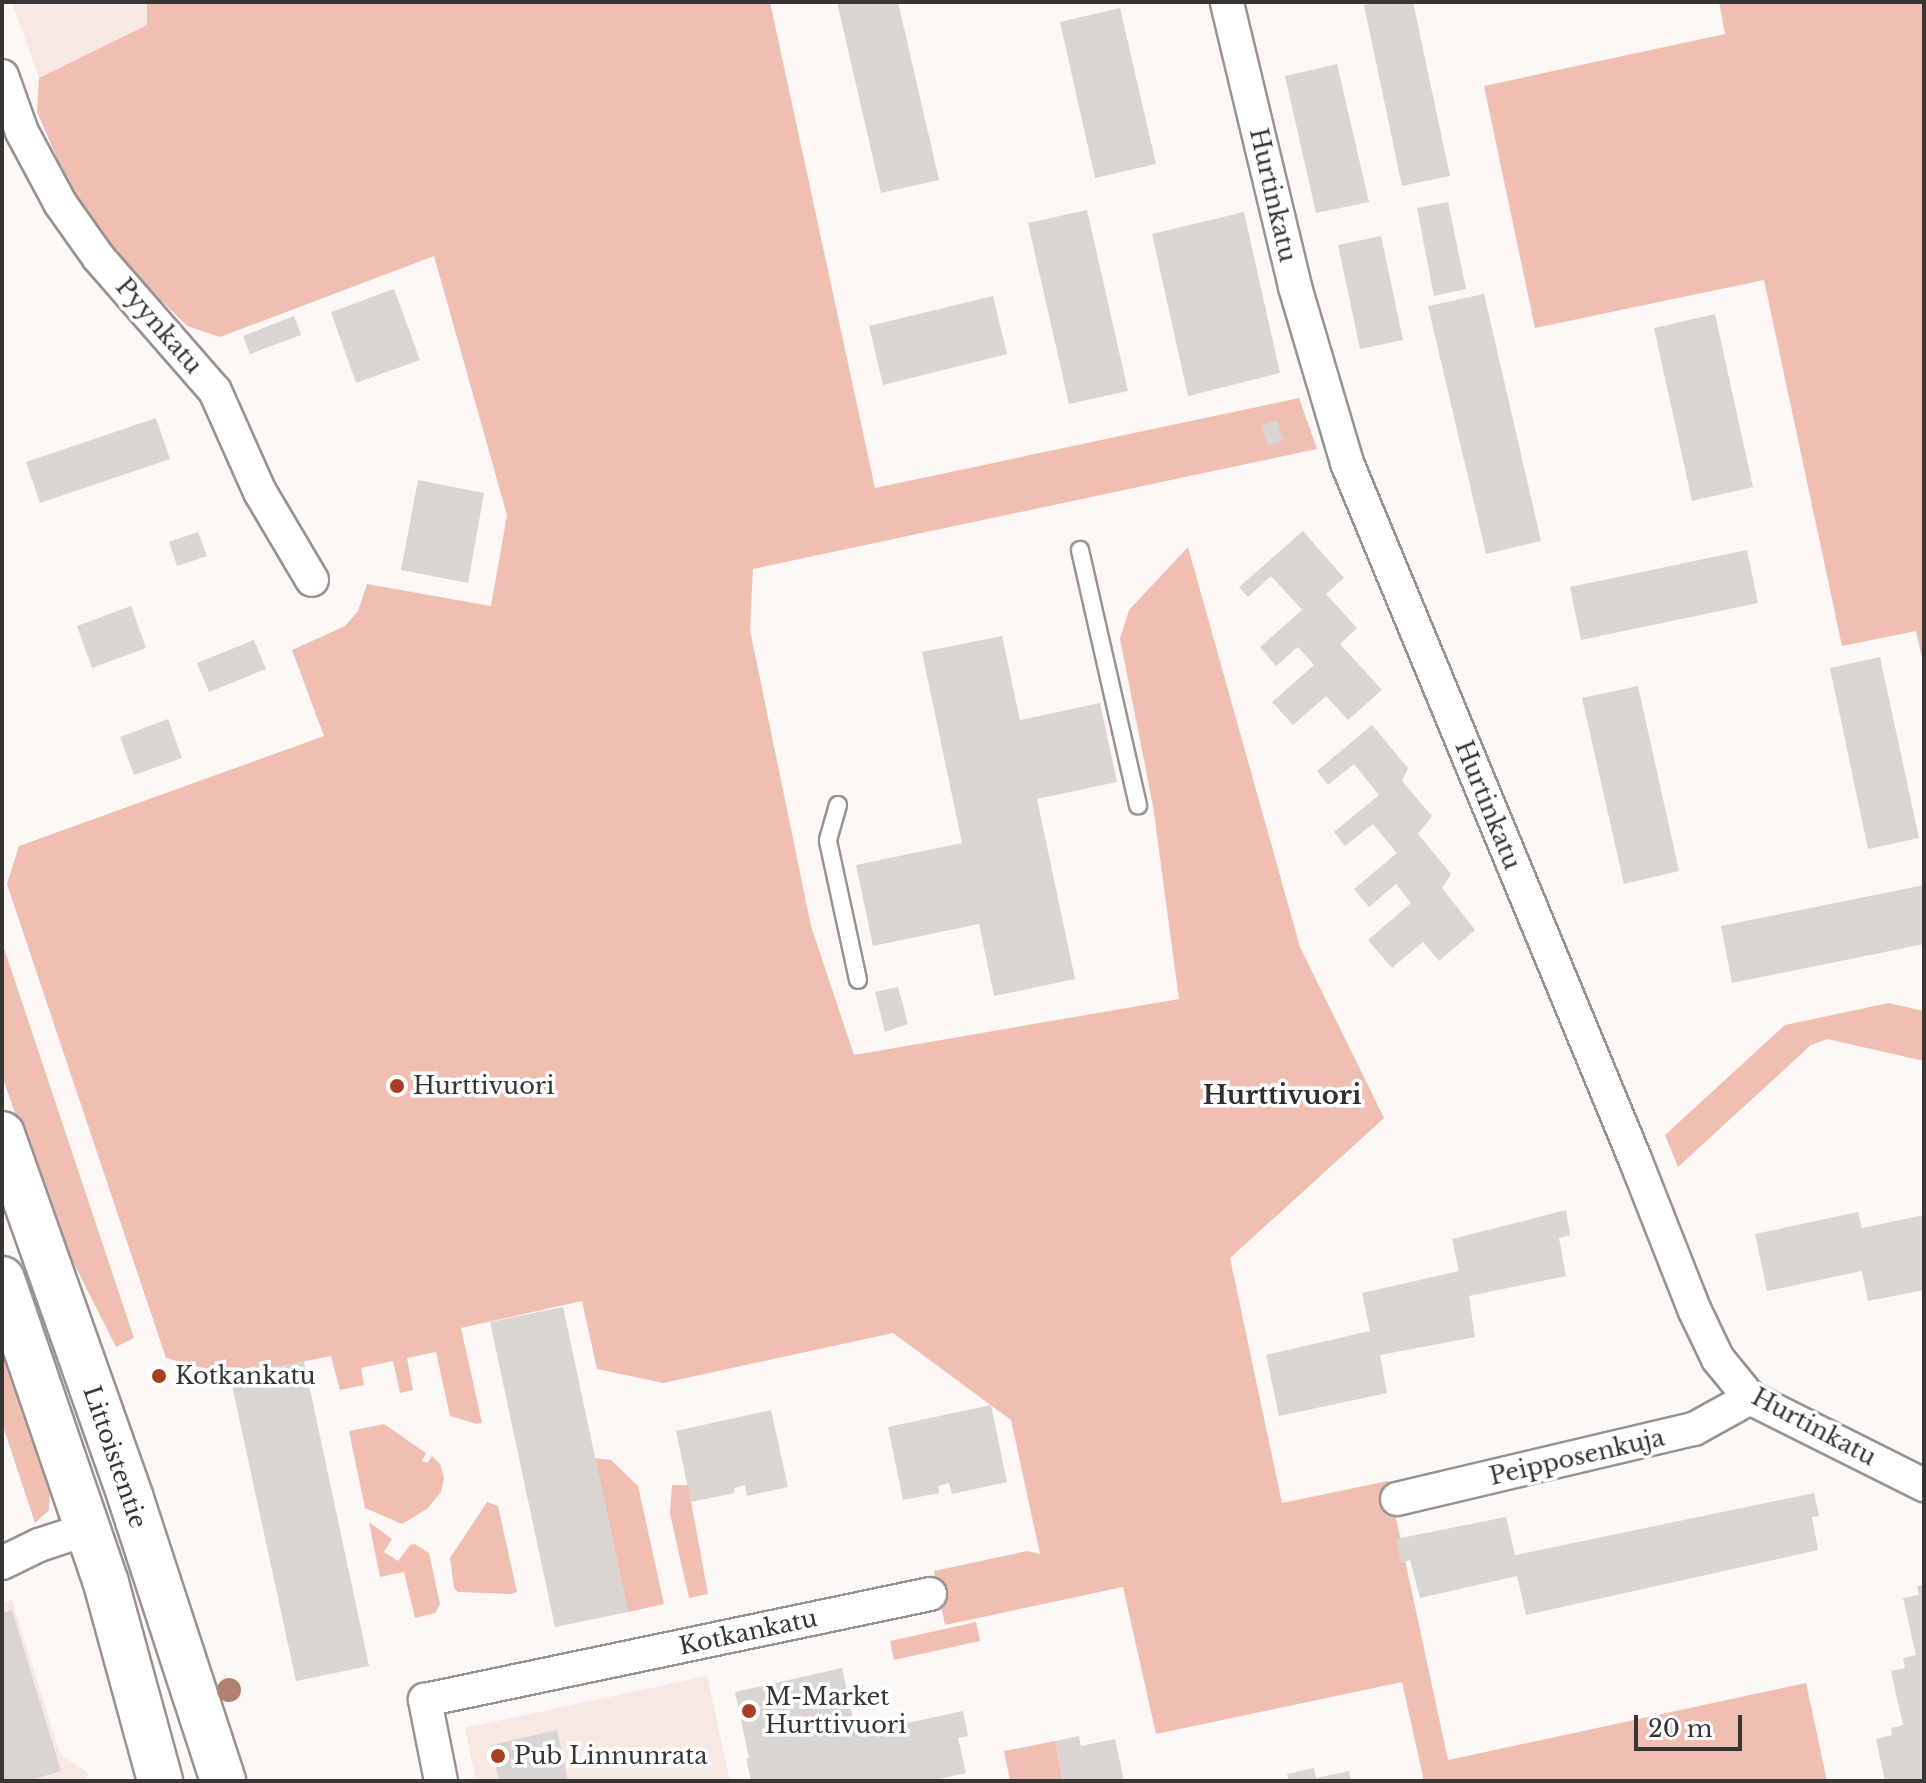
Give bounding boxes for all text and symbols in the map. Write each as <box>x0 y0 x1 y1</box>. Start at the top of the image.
street label: Hurtinkatu <box>1244 125 1302 265</box>
street label: Pyynkatu <box>110 272 208 380</box>
street label: Hurtinkatu <box>1449 736 1527 874</box>
place label: Hurttivuori <box>413 1072 555 1100</box>
marker: Hurttivuori <box>388 1077 406 1095</box>
district label: Hurttivuori <box>1203 1080 1361 1112</box>
place label: Kotkankatu <box>175 1362 316 1390</box>
marker: Kotkankatu <box>150 1367 168 1385</box>
street label: Littoistentie <box>77 1382 153 1532</box>
street label: Hurtinkatu <box>1747 1382 1881 1472</box>
street label: Peipposenkuja <box>1487 1423 1667 1491</box>
street label: Kotkankatu <box>676 1603 820 1661</box>
place label: M-Market Hurttivuori <box>765 1683 907 1739</box>
scale bar <box>1638 1699 1746 1749</box>
marker: M-Market Hurttivuori <box>740 1702 758 1720</box>
text: 20 m <box>1648 1714 1713 1743</box>
place label: Pub Linnunrata <box>514 1742 708 1770</box>
marker: Pub Linnunrata <box>489 1747 507 1765</box>

